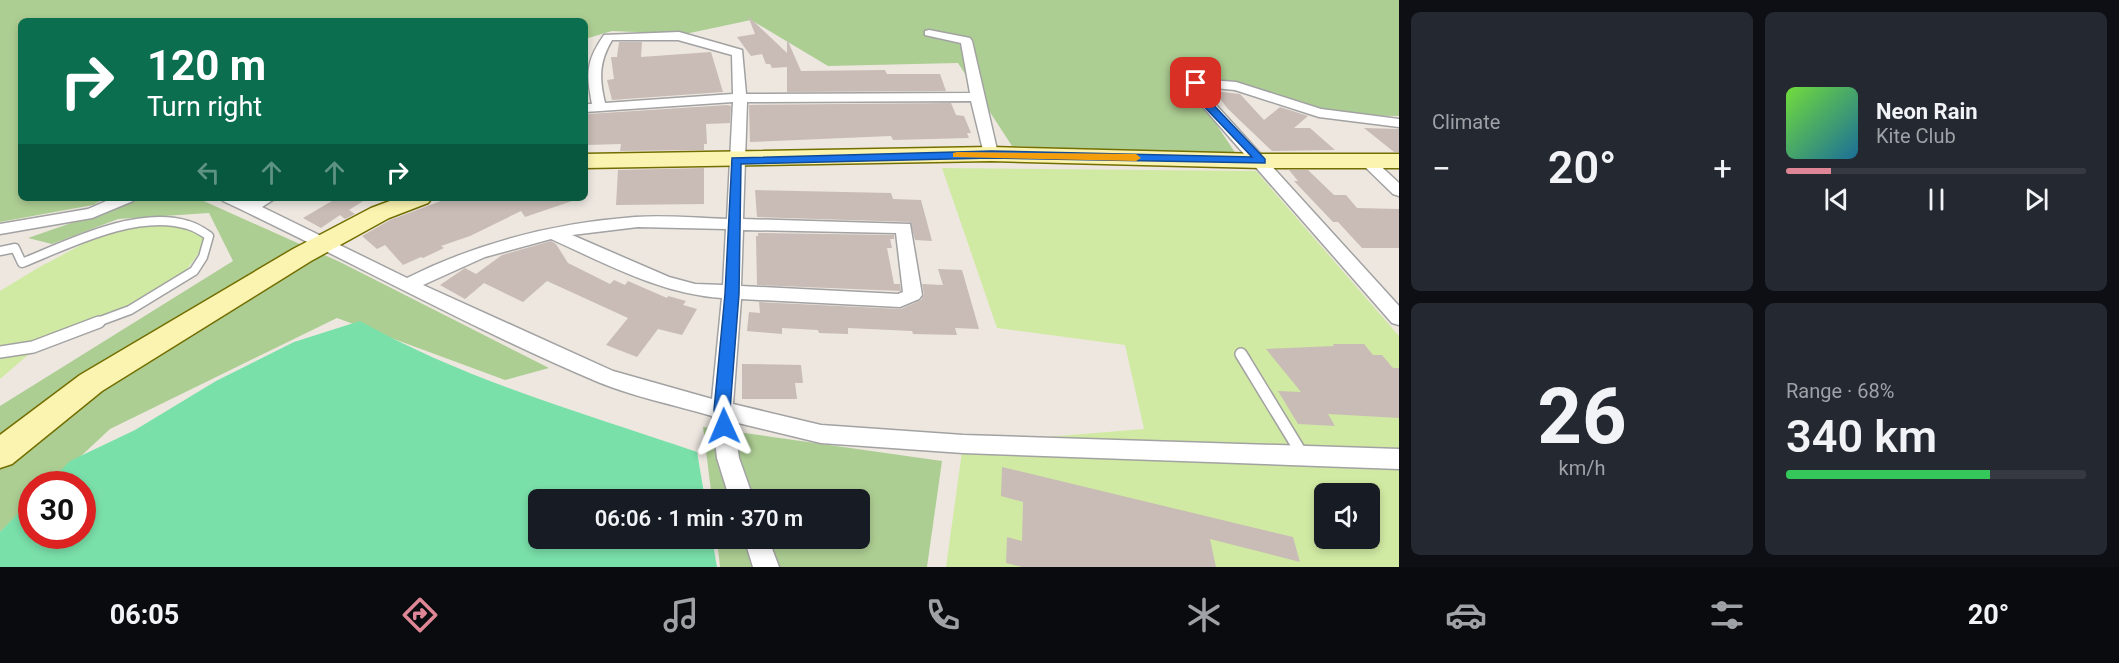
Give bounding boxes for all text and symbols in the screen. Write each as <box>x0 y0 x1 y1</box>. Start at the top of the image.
text: 120 m <box>147 41 266 90</box>
icon: right <box>48 42 126 120</box>
pin <box>1170 57 1221 108</box>
icon: arrive <box>1179 66 1212 99</box>
text: Turn right <box>147 91 262 123</box>
text: Neon Rain <box>1876 99 1978 124</box>
text: Climate <box>1432 110 1500 134</box>
text: Kite Club <box>1876 124 1956 148</box>
text: 20° <box>1548 141 1616 194</box>
text: − <box>1432 149 1451 188</box>
text: + <box>1713 149 1732 188</box>
icon: left <box>192 156 225 189</box>
icon: ahead <box>255 156 288 189</box>
icon: ahead <box>318 156 351 189</box>
icon: right <box>381 156 414 189</box>
icon: previous <box>1820 183 1853 216</box>
icon: pause <box>1920 183 1953 216</box>
icon: next <box>2020 183 2053 216</box>
text: 26 <box>1537 371 1627 462</box>
text: Range · 68% <box>1786 379 1894 403</box>
position arrow <box>692 394 756 458</box>
text: 340 km <box>1786 410 1937 463</box>
text: km/h <box>1559 456 1605 480</box>
speed limit sign: 30 <box>18 471 96 549</box>
map controls <box>1314 483 1380 549</box>
button: sound <box>1314 483 1380 549</box>
text: 06:06 · 1 min · 370 m <box>595 506 803 531</box>
icon: directions <box>399 594 441 636</box>
icon: music <box>660 594 702 636</box>
icon: phone <box>922 594 964 636</box>
icon: climate <box>1183 594 1225 636</box>
icon: car <box>1445 594 1487 636</box>
icon: filters <box>1706 594 1748 636</box>
text: 06:05 <box>110 599 179 631</box>
text: 20° <box>1968 599 2009 631</box>

